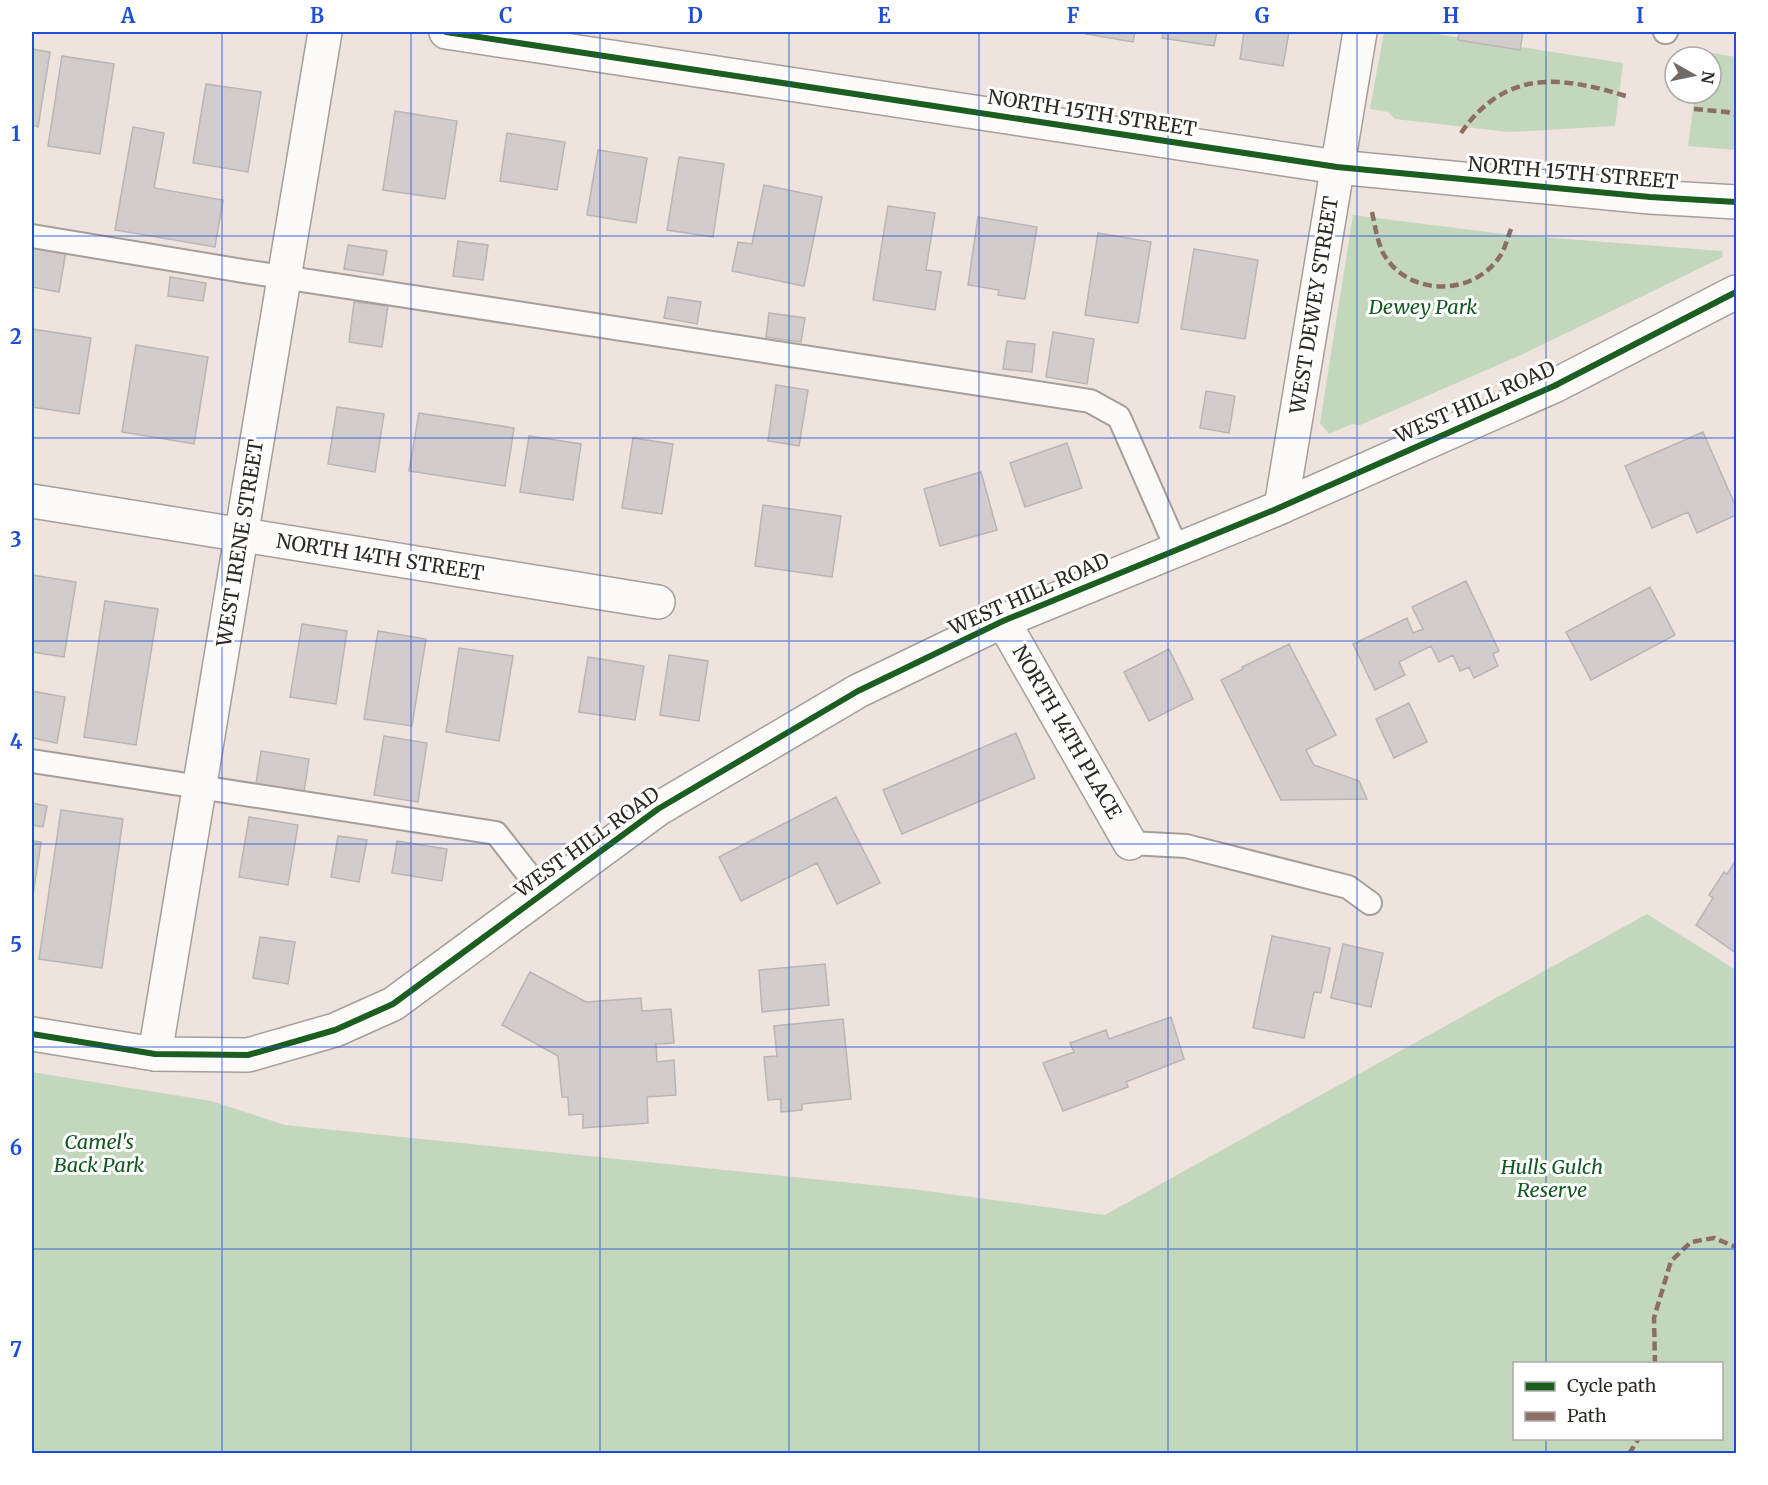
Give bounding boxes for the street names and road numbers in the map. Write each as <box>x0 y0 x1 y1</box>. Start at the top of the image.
street label: NORTH 15TH STREET <box>986 84 1198 141</box>
street label: NORTH 15TH STREET <box>1467 151 1679 194</box>
street label: WEST DEWEY STREET <box>1284 194 1343 416</box>
street label: WEST HILL ROAD <box>1390 355 1559 449</box>
street label: WEST IRENE STREET <box>211 438 268 649</box>
street label: NORTH 14TH STREET <box>274 528 486 585</box>
street label: WEST HILL ROAD <box>944 547 1113 641</box>
street label: NORTH 14TH PLACE <box>1008 641 1127 823</box>
street label: WEST HILL ROAD <box>509 781 664 903</box>

